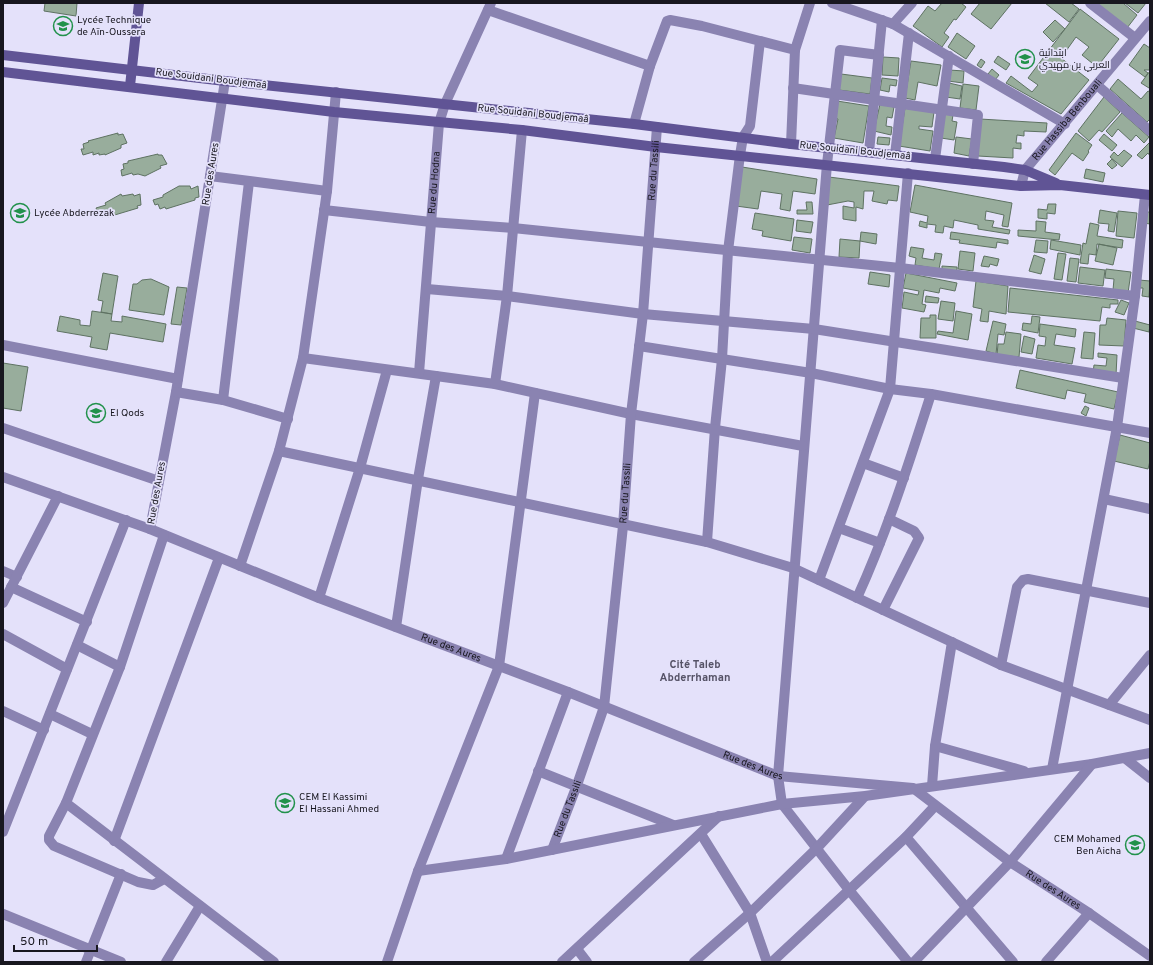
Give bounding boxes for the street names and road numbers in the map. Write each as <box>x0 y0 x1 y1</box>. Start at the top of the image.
street label: Rue Souidani Boudjemaâ <box>155 66 267 92</box>
street label: Rue Hassiba Benbouali <box>1029 76 1105 163</box>
street label: Rue Souidani Boudjemaâ <box>477 102 589 126</box>
street label: Rue Souidani Boudjemaâ <box>799 139 911 163</box>
street label: Rue du Tassili <box>645 140 662 201</box>
street label: Rue des Aures <box>200 141 222 206</box>
street label: Rue du Hodna <box>425 151 443 214</box>
street label: Rue des Aures <box>145 460 169 525</box>
street label: Rue du Tassili <box>617 463 634 524</box>
street label: Rue des Aures <box>419 631 483 665</box>
street label: Rue des Aures <box>721 748 783 783</box>
street label: Rue du Tassili <box>551 778 585 840</box>
street label: Rue des Aures <box>1023 867 1084 913</box>

